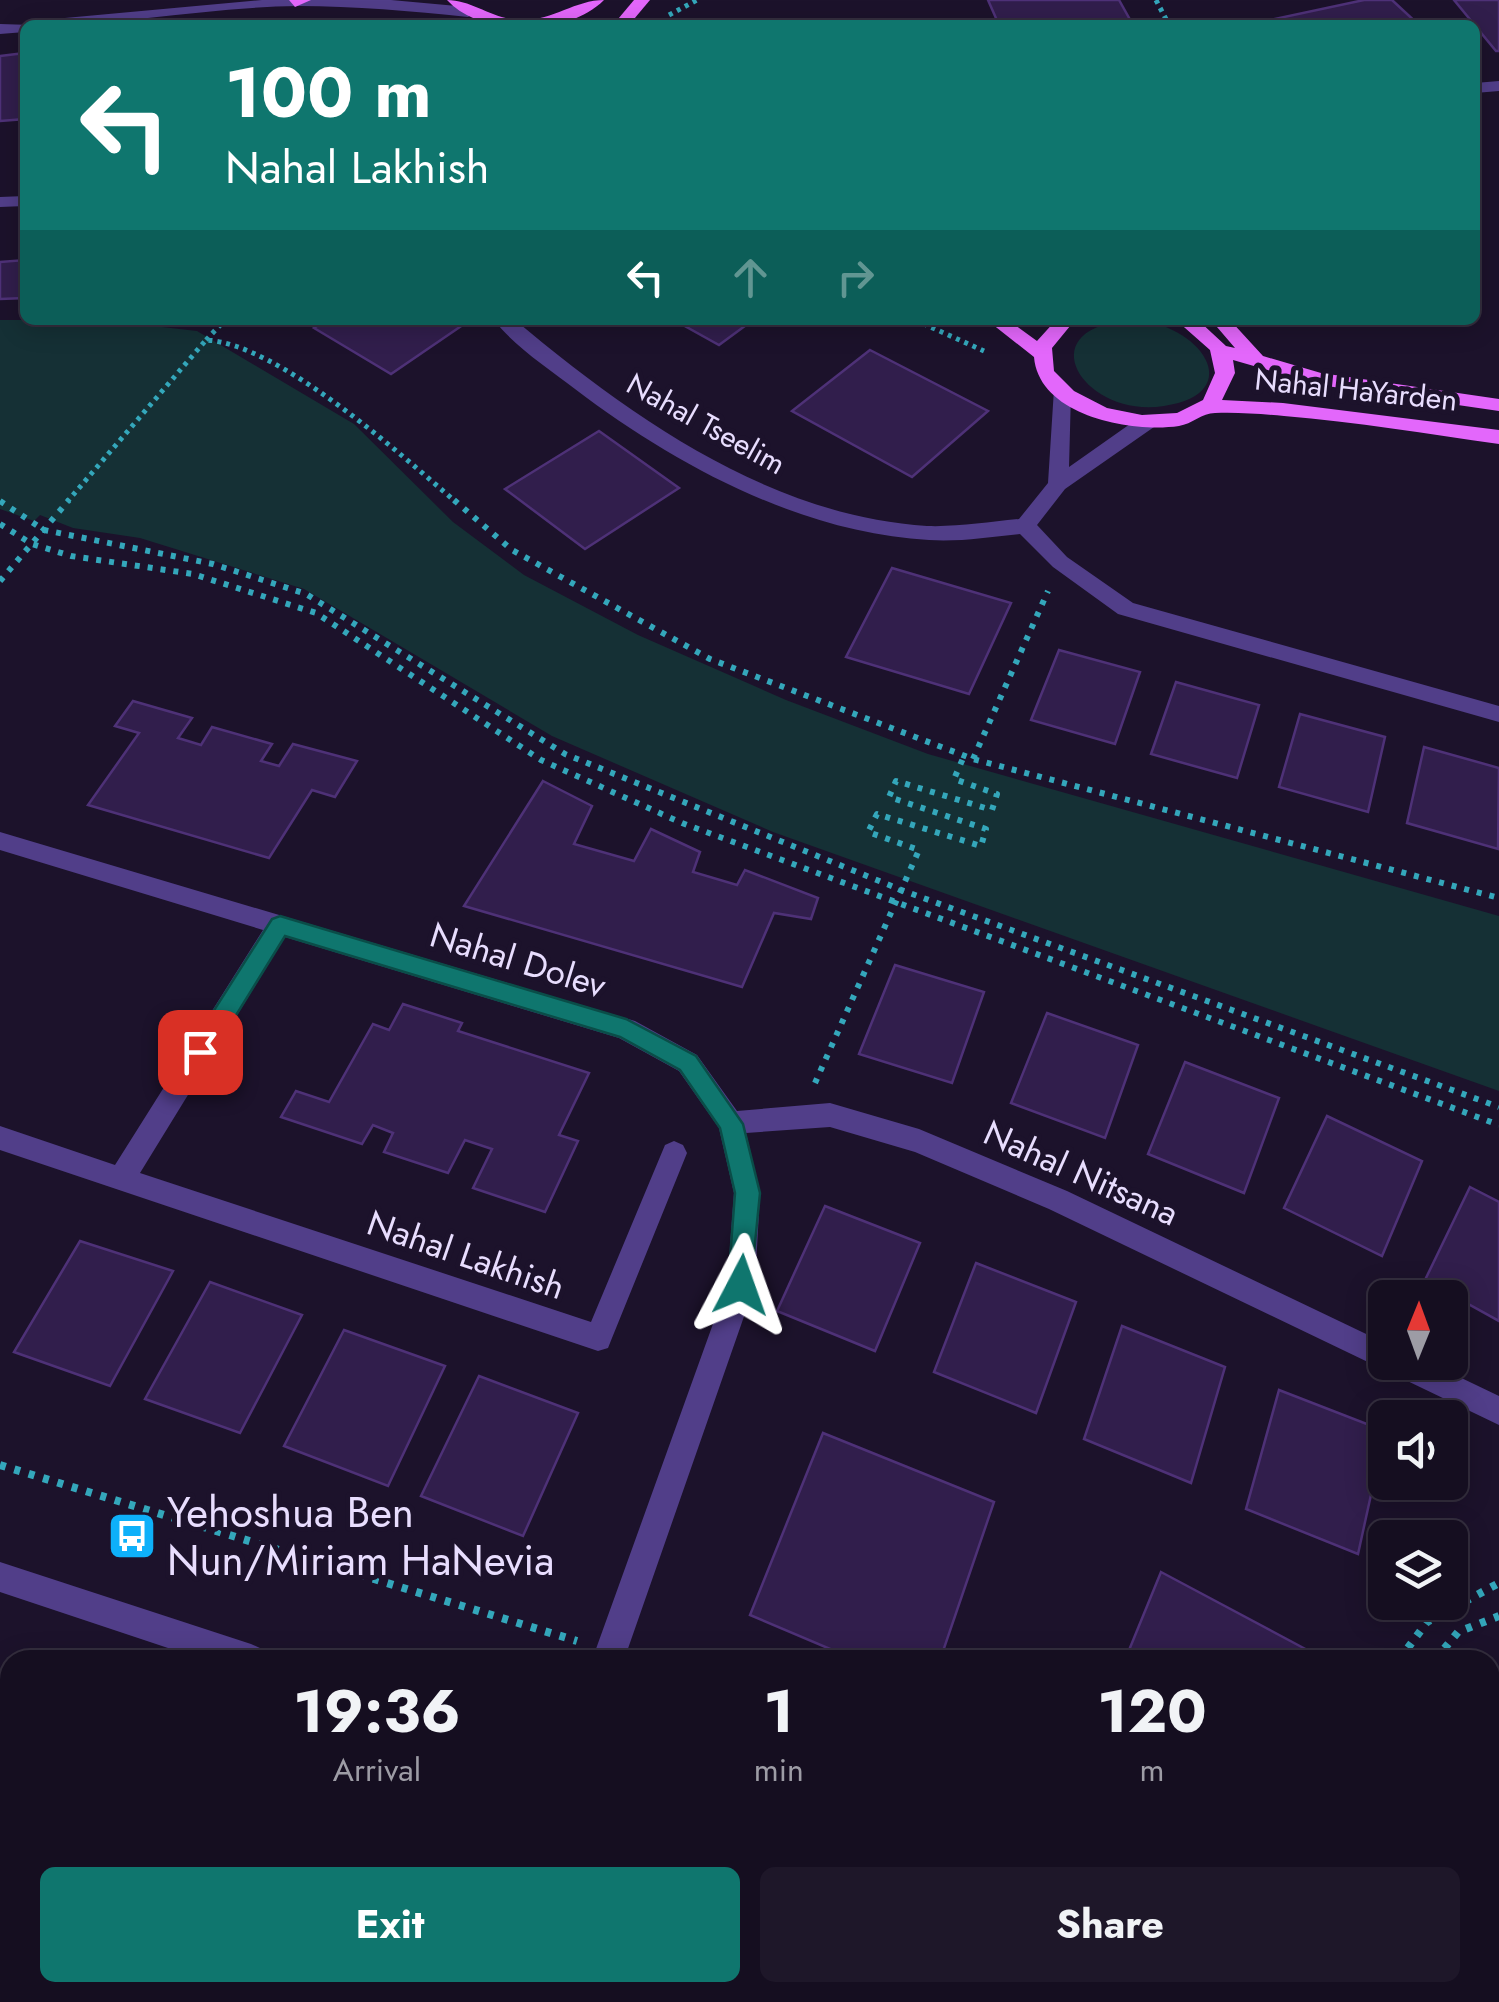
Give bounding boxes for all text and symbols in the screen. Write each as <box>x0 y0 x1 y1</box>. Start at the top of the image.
text: 100 m <box>225 42 432 143</box>
icon: left <box>60 60 190 190</box>
text: Nahal Lakhish <box>225 135 489 200</box>
icon: left <box>618 250 673 305</box>
icon: ahead <box>723 250 778 305</box>
icon: right <box>828 250 883 305</box>
street label: Nahal HaYarden <box>1253 357 1459 422</box>
street label: Nahal Tseelim <box>619 362 794 485</box>
street label: Nahal Dolev <box>424 910 613 1011</box>
pin <box>158 1010 243 1095</box>
icon: arrive <box>173 1025 228 1080</box>
street label: Nahal Nitsana <box>976 1108 1186 1238</box>
street label: Nahal Lakhish <box>361 1198 571 1312</box>
position arrow <box>689 1233 793 1337</box>
north arrow <box>1368 1280 1468 1380</box>
map controls <box>1368 1280 1468 1620</box>
button: sound <box>1368 1400 1468 1500</box>
place label: Yehoshua Ben Nun/Miriam HaNevia <box>167 1482 555 1591</box>
bus stop icon: Yehoshua Ben Nun/Miriam HaNevia <box>106 1510 158 1562</box>
button: layers <box>1368 1520 1468 1620</box>
text: 19:36 <box>293 1668 461 1755</box>
text: 1 <box>764 1668 794 1755</box>
text: 120 <box>1097 1668 1207 1755</box>
text: Arrival <box>333 1747 421 1793</box>
text: min <box>754 1747 804 1793</box>
text: m <box>1139 1747 1164 1793</box>
button: Exit <box>40 1867 740 1982</box>
button: Share <box>760 1867 1460 1982</box>

